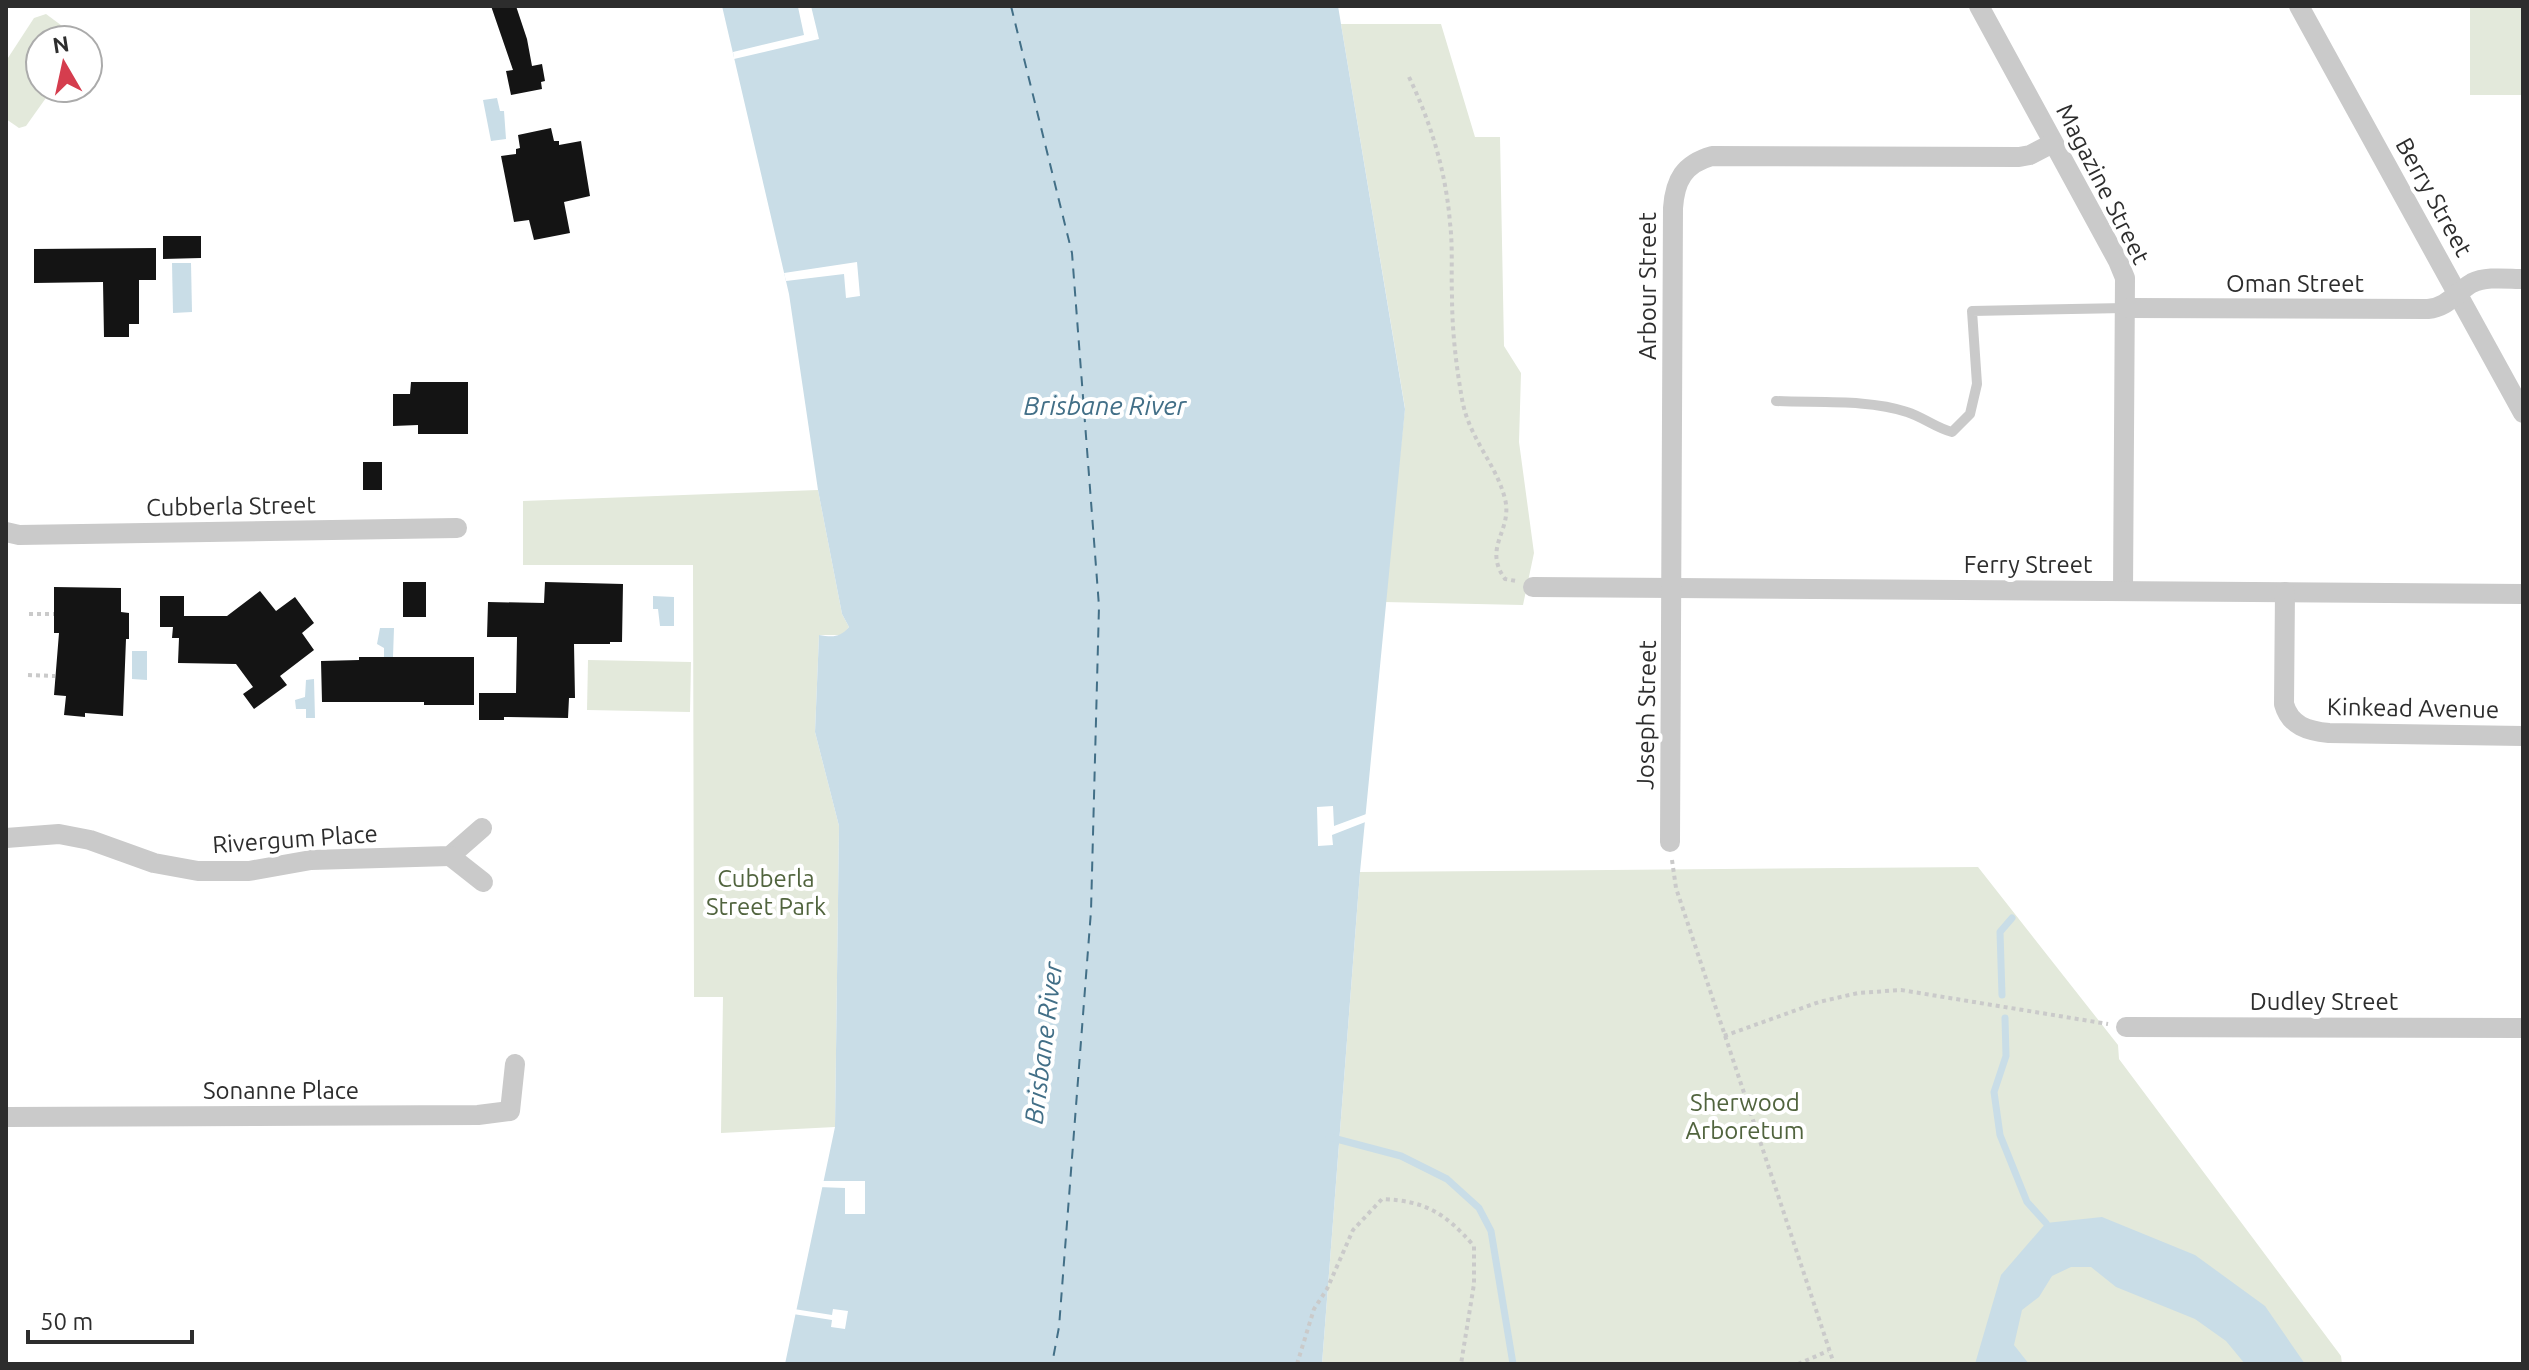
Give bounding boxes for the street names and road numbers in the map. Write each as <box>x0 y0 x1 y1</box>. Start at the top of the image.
street label: Magazine Street <box>2051 100 2155 269</box>
street label: Berry Street <box>2390 133 2478 261</box>
street label: Arbour Street <box>1634 211 1661 360</box>
street label: Oman Street <box>2226 270 2365 297</box>
street label: Cubberla Street <box>146 491 317 521</box>
street label: Ferry Street <box>1964 551 2093 578</box>
street label: Joseph Street <box>1631 639 1661 790</box>
street label: Kinkead Avenue <box>2327 693 2499 723</box>
street label: Rivergum Place <box>211 820 379 858</box>
street label: Dudley Street <box>2250 988 2399 1015</box>
street label: Sonanne Place <box>203 1077 359 1104</box>

